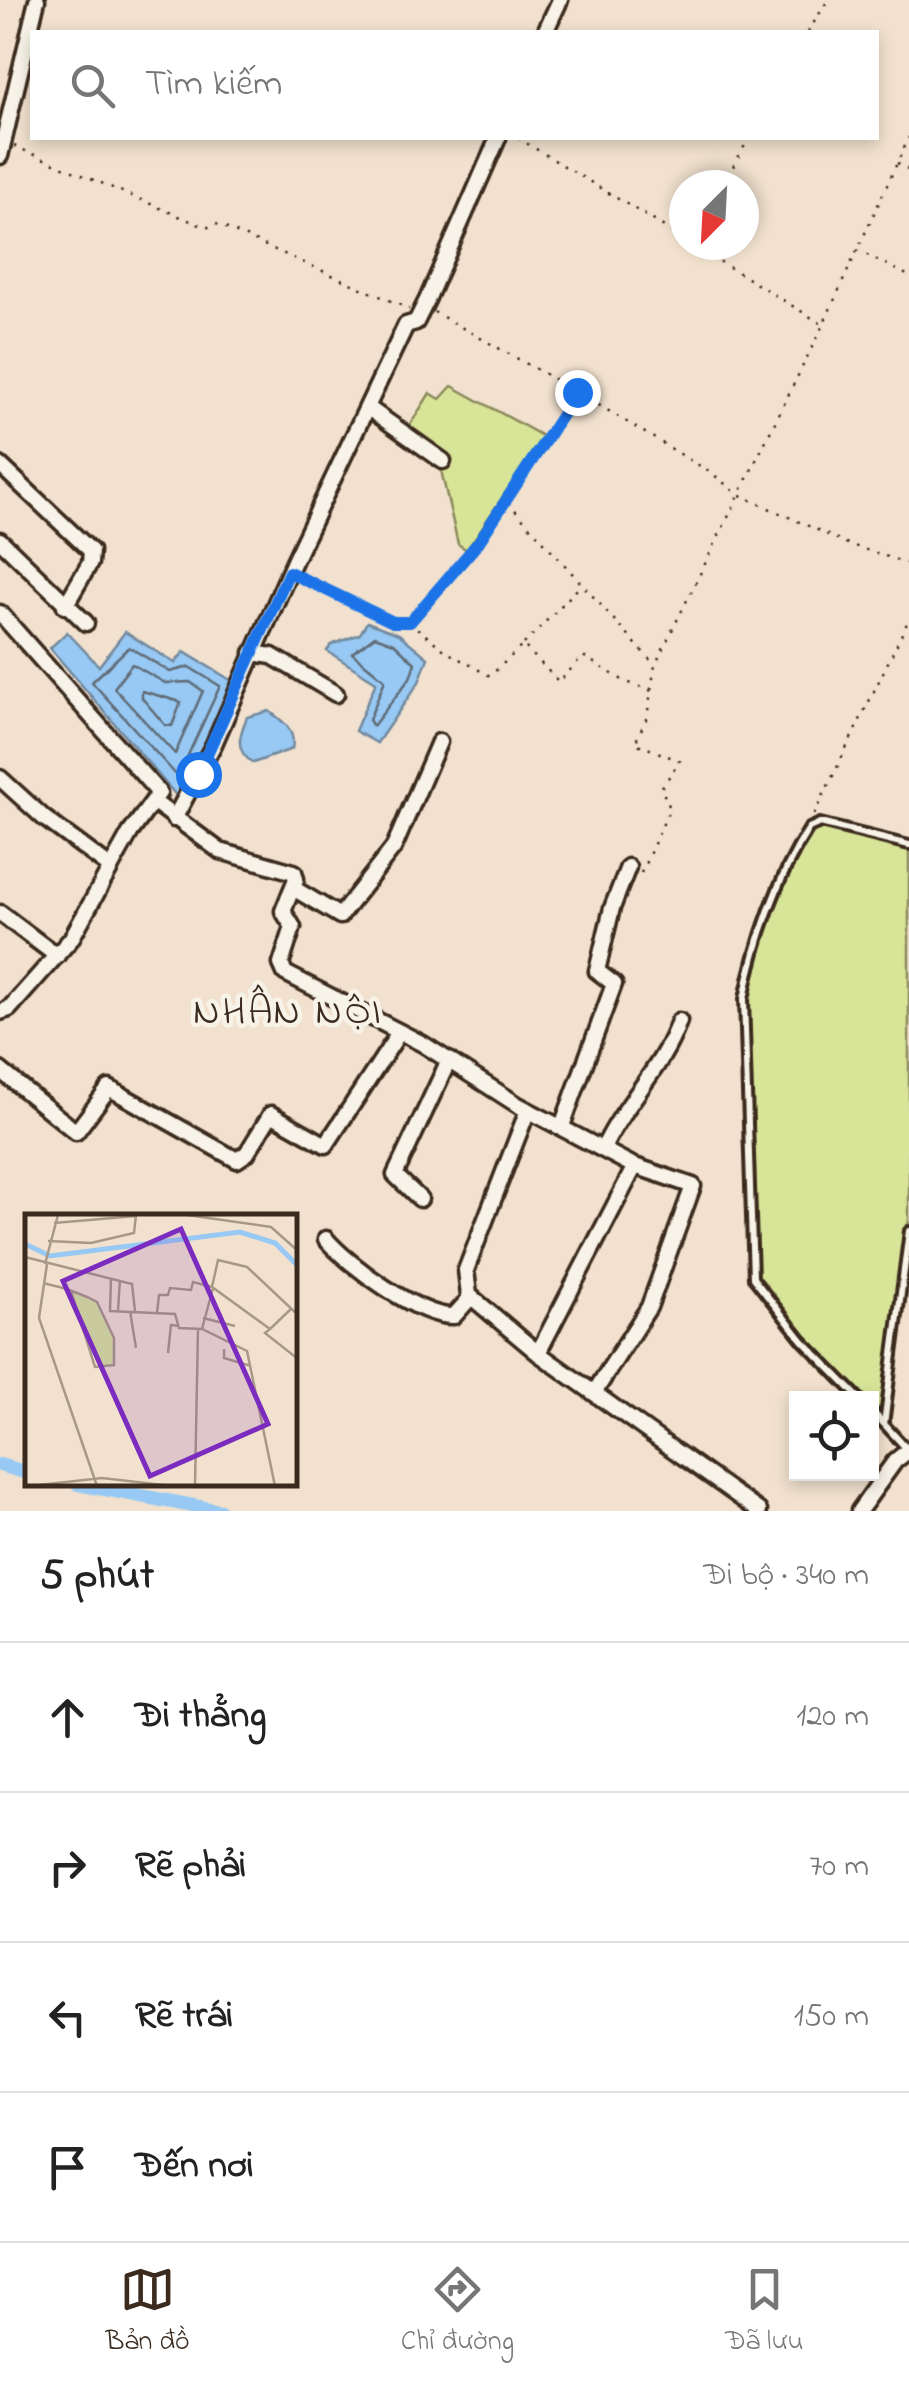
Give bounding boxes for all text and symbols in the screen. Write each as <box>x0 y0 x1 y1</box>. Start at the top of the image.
search box <box>30 30 879 140</box>
text: Tìm kiếm <box>145 57 283 113</box>
icon: search <box>65 58 120 113</box>
north arrow <box>669 170 759 260</box>
route end <box>555 370 601 416</box>
route start <box>176 752 222 798</box>
district label: NHÂN NỘI <box>193 984 383 1043</box>
inset map <box>25 1214 298 1486</box>
map controls <box>789 1391 879 1481</box>
button: locate <box>789 1391 879 1481</box>
text: 5 phút <box>40 1546 154 1607</box>
text: Đi bộ · 340 m <box>703 1553 869 1600</box>
text: Đi thẳng <box>135 1689 266 1745</box>
icon: ahead <box>40 1690 95 1745</box>
text: 120 m <box>796 1694 869 1741</box>
text: Rẽ phải <box>135 1839 246 1895</box>
icon: right <box>40 1840 95 1895</box>
text: 70 m <box>809 1844 869 1891</box>
text: Rẽ trái <box>135 1989 233 2045</box>
icon: left <box>40 1990 95 2045</box>
text: 150 m <box>794 1994 869 2041</box>
text: Đến nơi <box>135 2139 253 2195</box>
icon: arrive <box>40 2140 95 2195</box>
tab: Bản đồ <box>106 2262 190 2363</box>
tab: Chỉ đường <box>401 2262 514 2363</box>
tab: Đã lưu <box>725 2262 803 2363</box>

